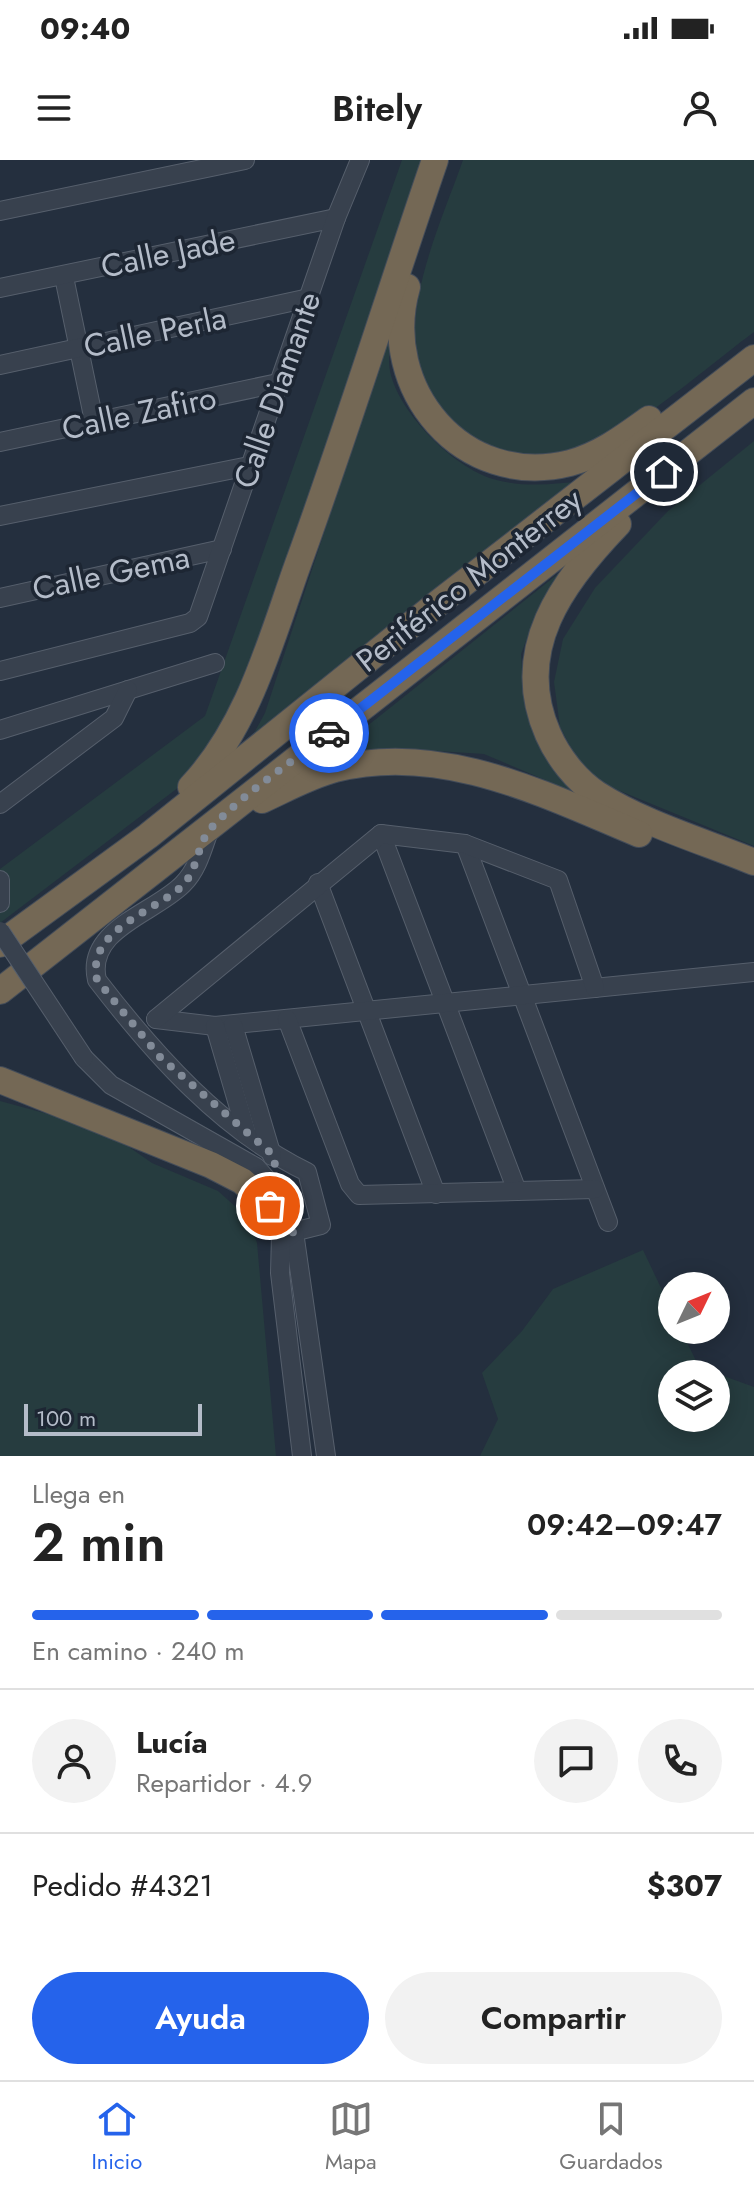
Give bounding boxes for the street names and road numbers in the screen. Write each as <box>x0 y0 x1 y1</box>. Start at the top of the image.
street label: Calle Jade <box>97 216 239 290</box>
street label: Calle Diamante <box>222 286 332 494</box>
street label: Calle Perla <box>79 294 231 370</box>
street label: Calle Zafiro <box>58 374 220 452</box>
street label: Periférico Monterrey <box>346 476 592 683</box>
street label: Calle Gema <box>28 534 194 612</box>

